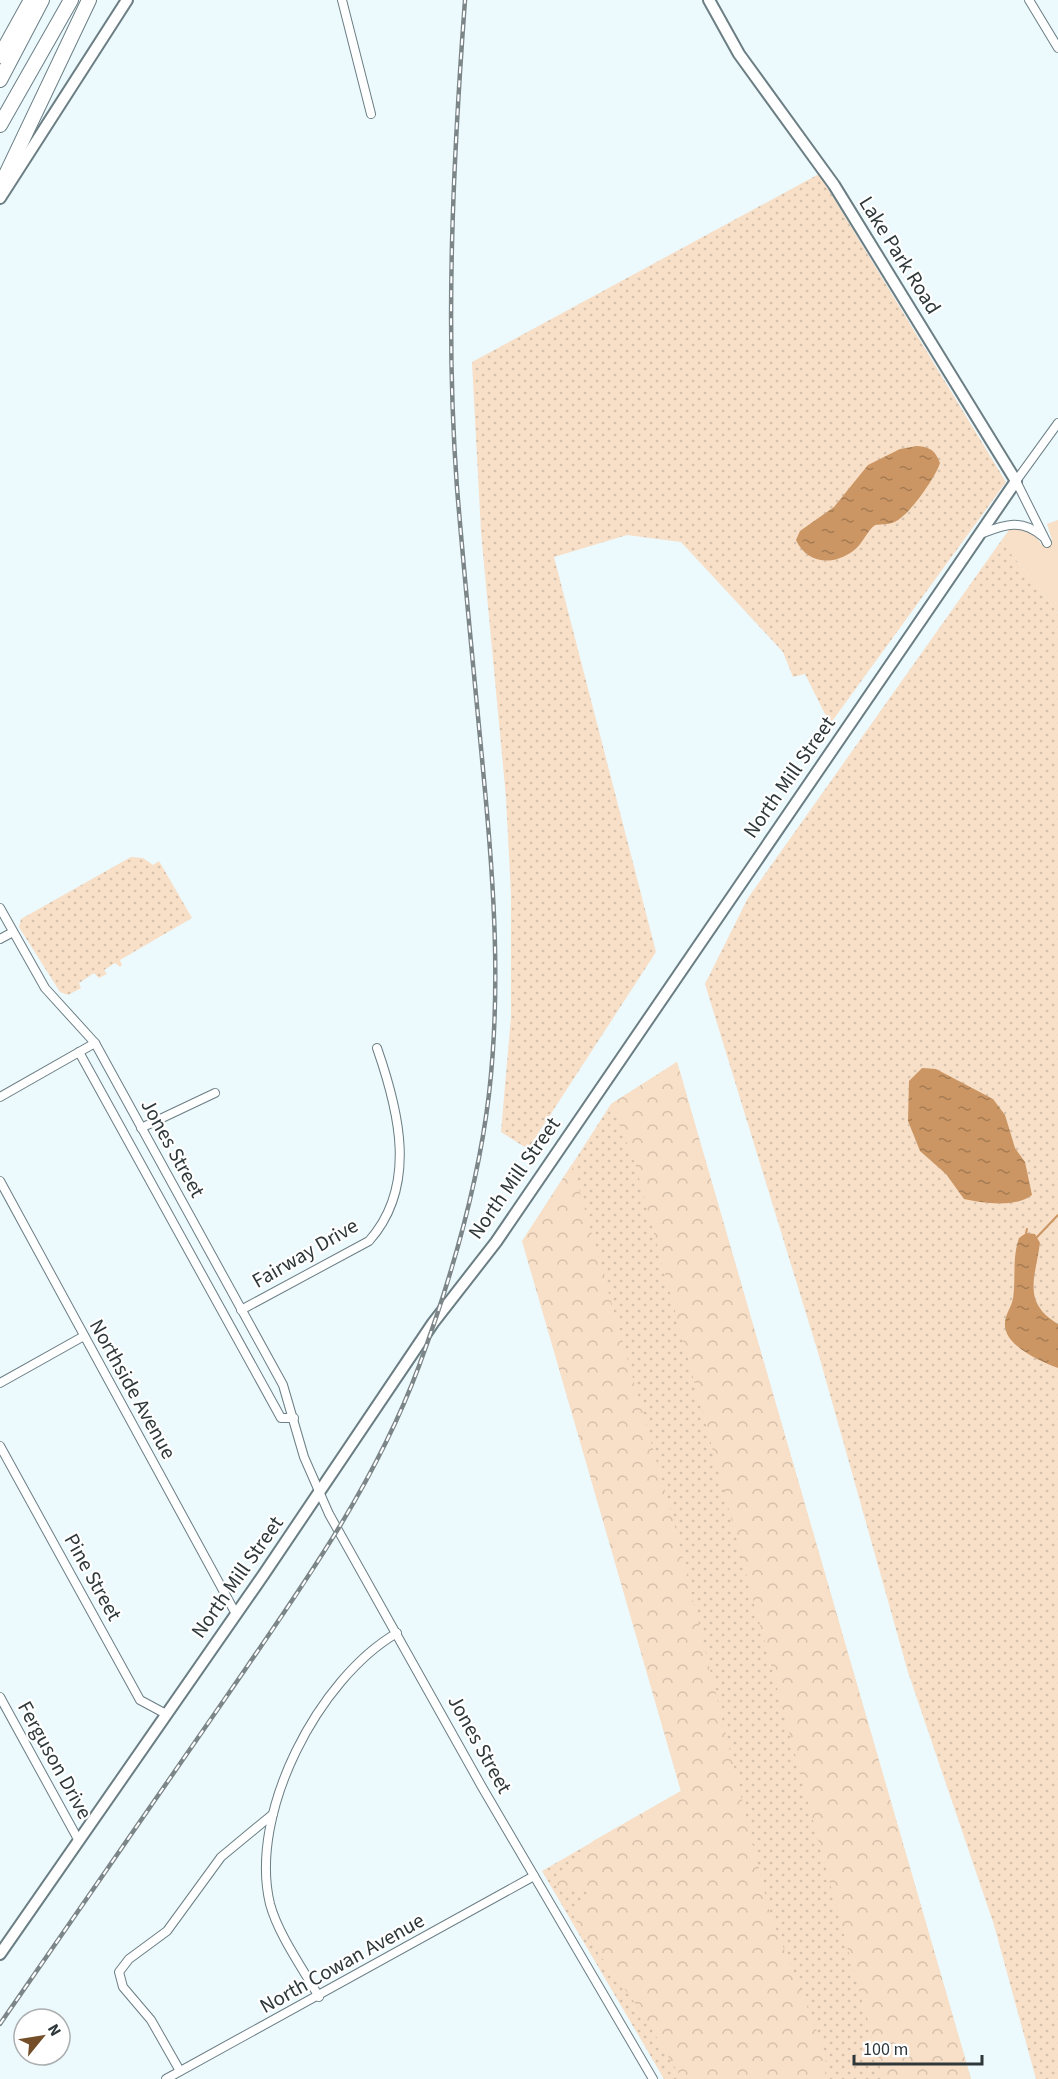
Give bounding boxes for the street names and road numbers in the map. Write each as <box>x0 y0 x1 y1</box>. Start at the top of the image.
street label: Lake Park Road <box>852 190 948 320</box>
street label: North Mill Street <box>736 710 842 844</box>
street label: Jones Street <box>133 1093 213 1203</box>
street label: North Mill Street <box>461 1111 567 1245</box>
street label: Fairway Drive <box>246 1210 364 1296</box>
street label: Northside Avenue <box>82 1314 184 1464</box>
street label: North Mill Street <box>184 1510 290 1644</box>
street label: Pine Street <box>57 1528 129 1626</box>
street label: Jones Street <box>440 1689 520 1799</box>
street label: Ferguson Drive <box>10 1695 100 1825</box>
street label: North Cowan Avenue <box>254 1905 430 2021</box>

